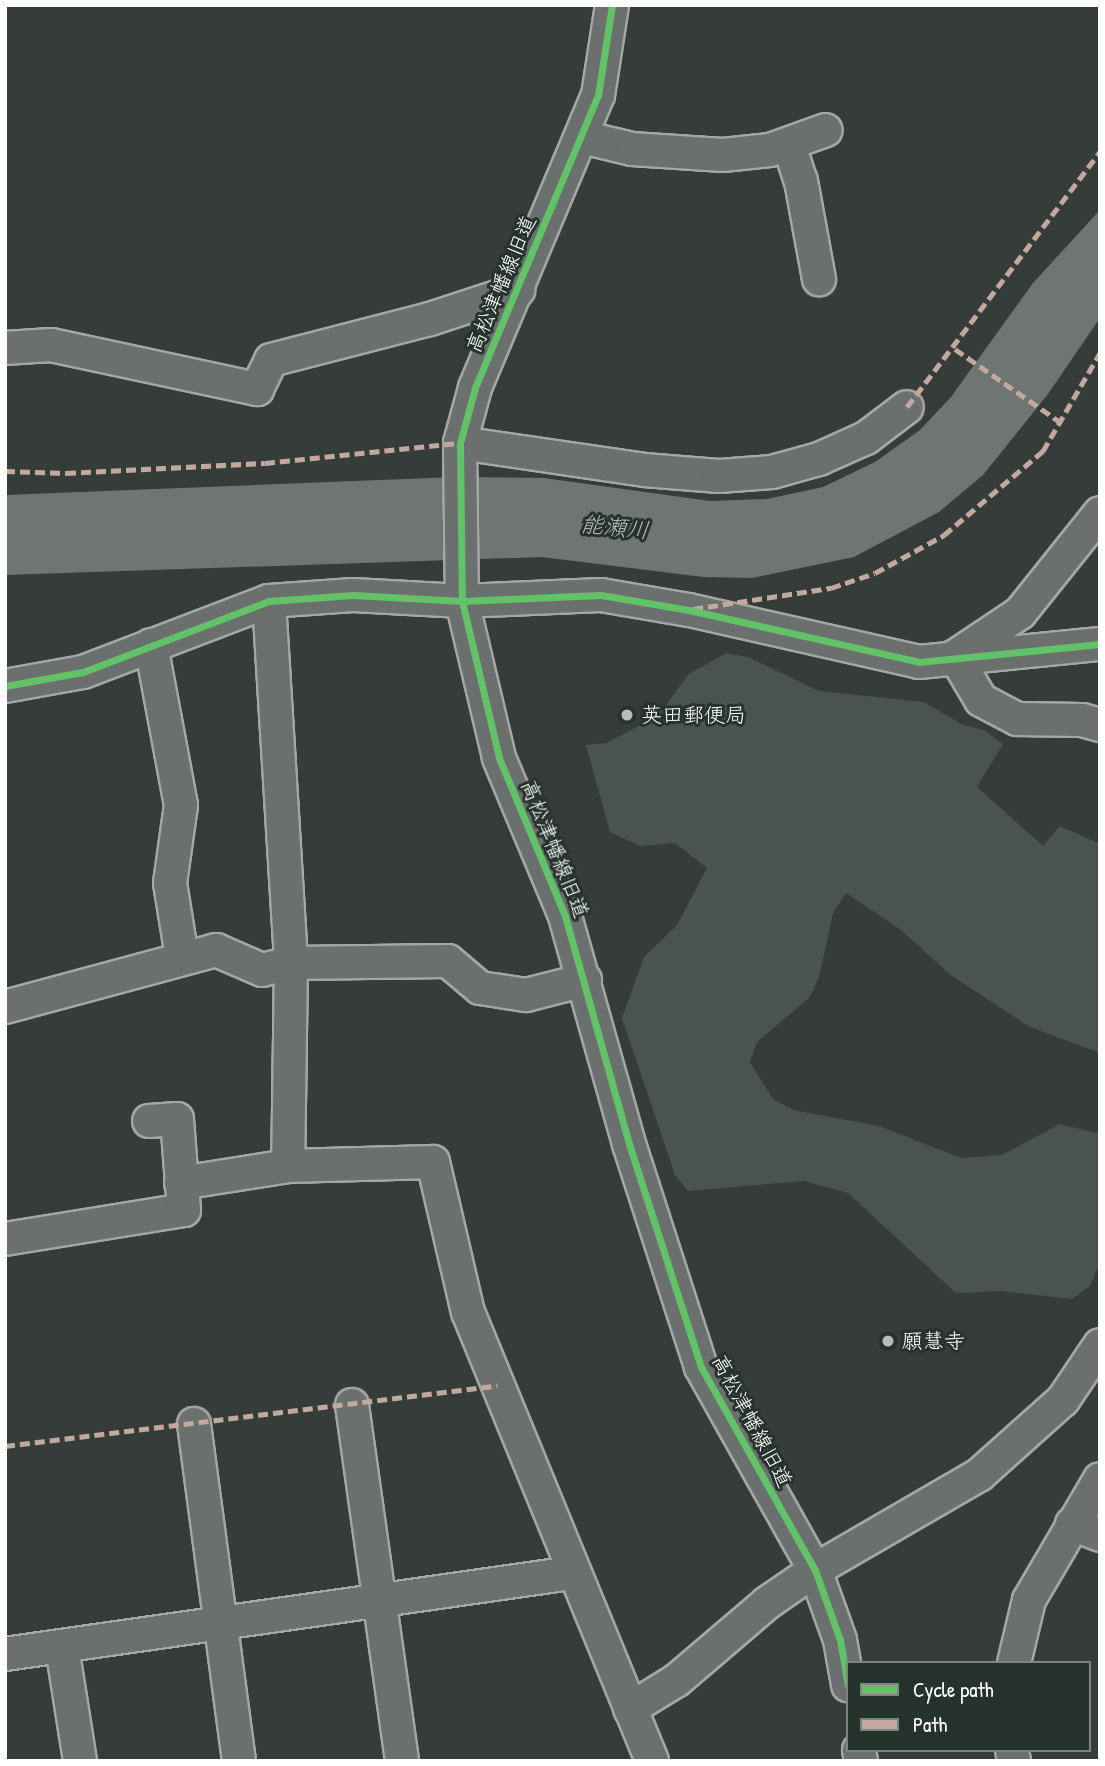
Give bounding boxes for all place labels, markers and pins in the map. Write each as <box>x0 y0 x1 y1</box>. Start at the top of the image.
place label: 英田郵便局 <box>641 702 746 728</box>
marker: 英田郵便局 <box>619 707 635 723</box>
place label: 願慧寺 <box>902 1328 965 1354</box>
marker: 願慧寺 <box>880 1333 896 1349</box>

